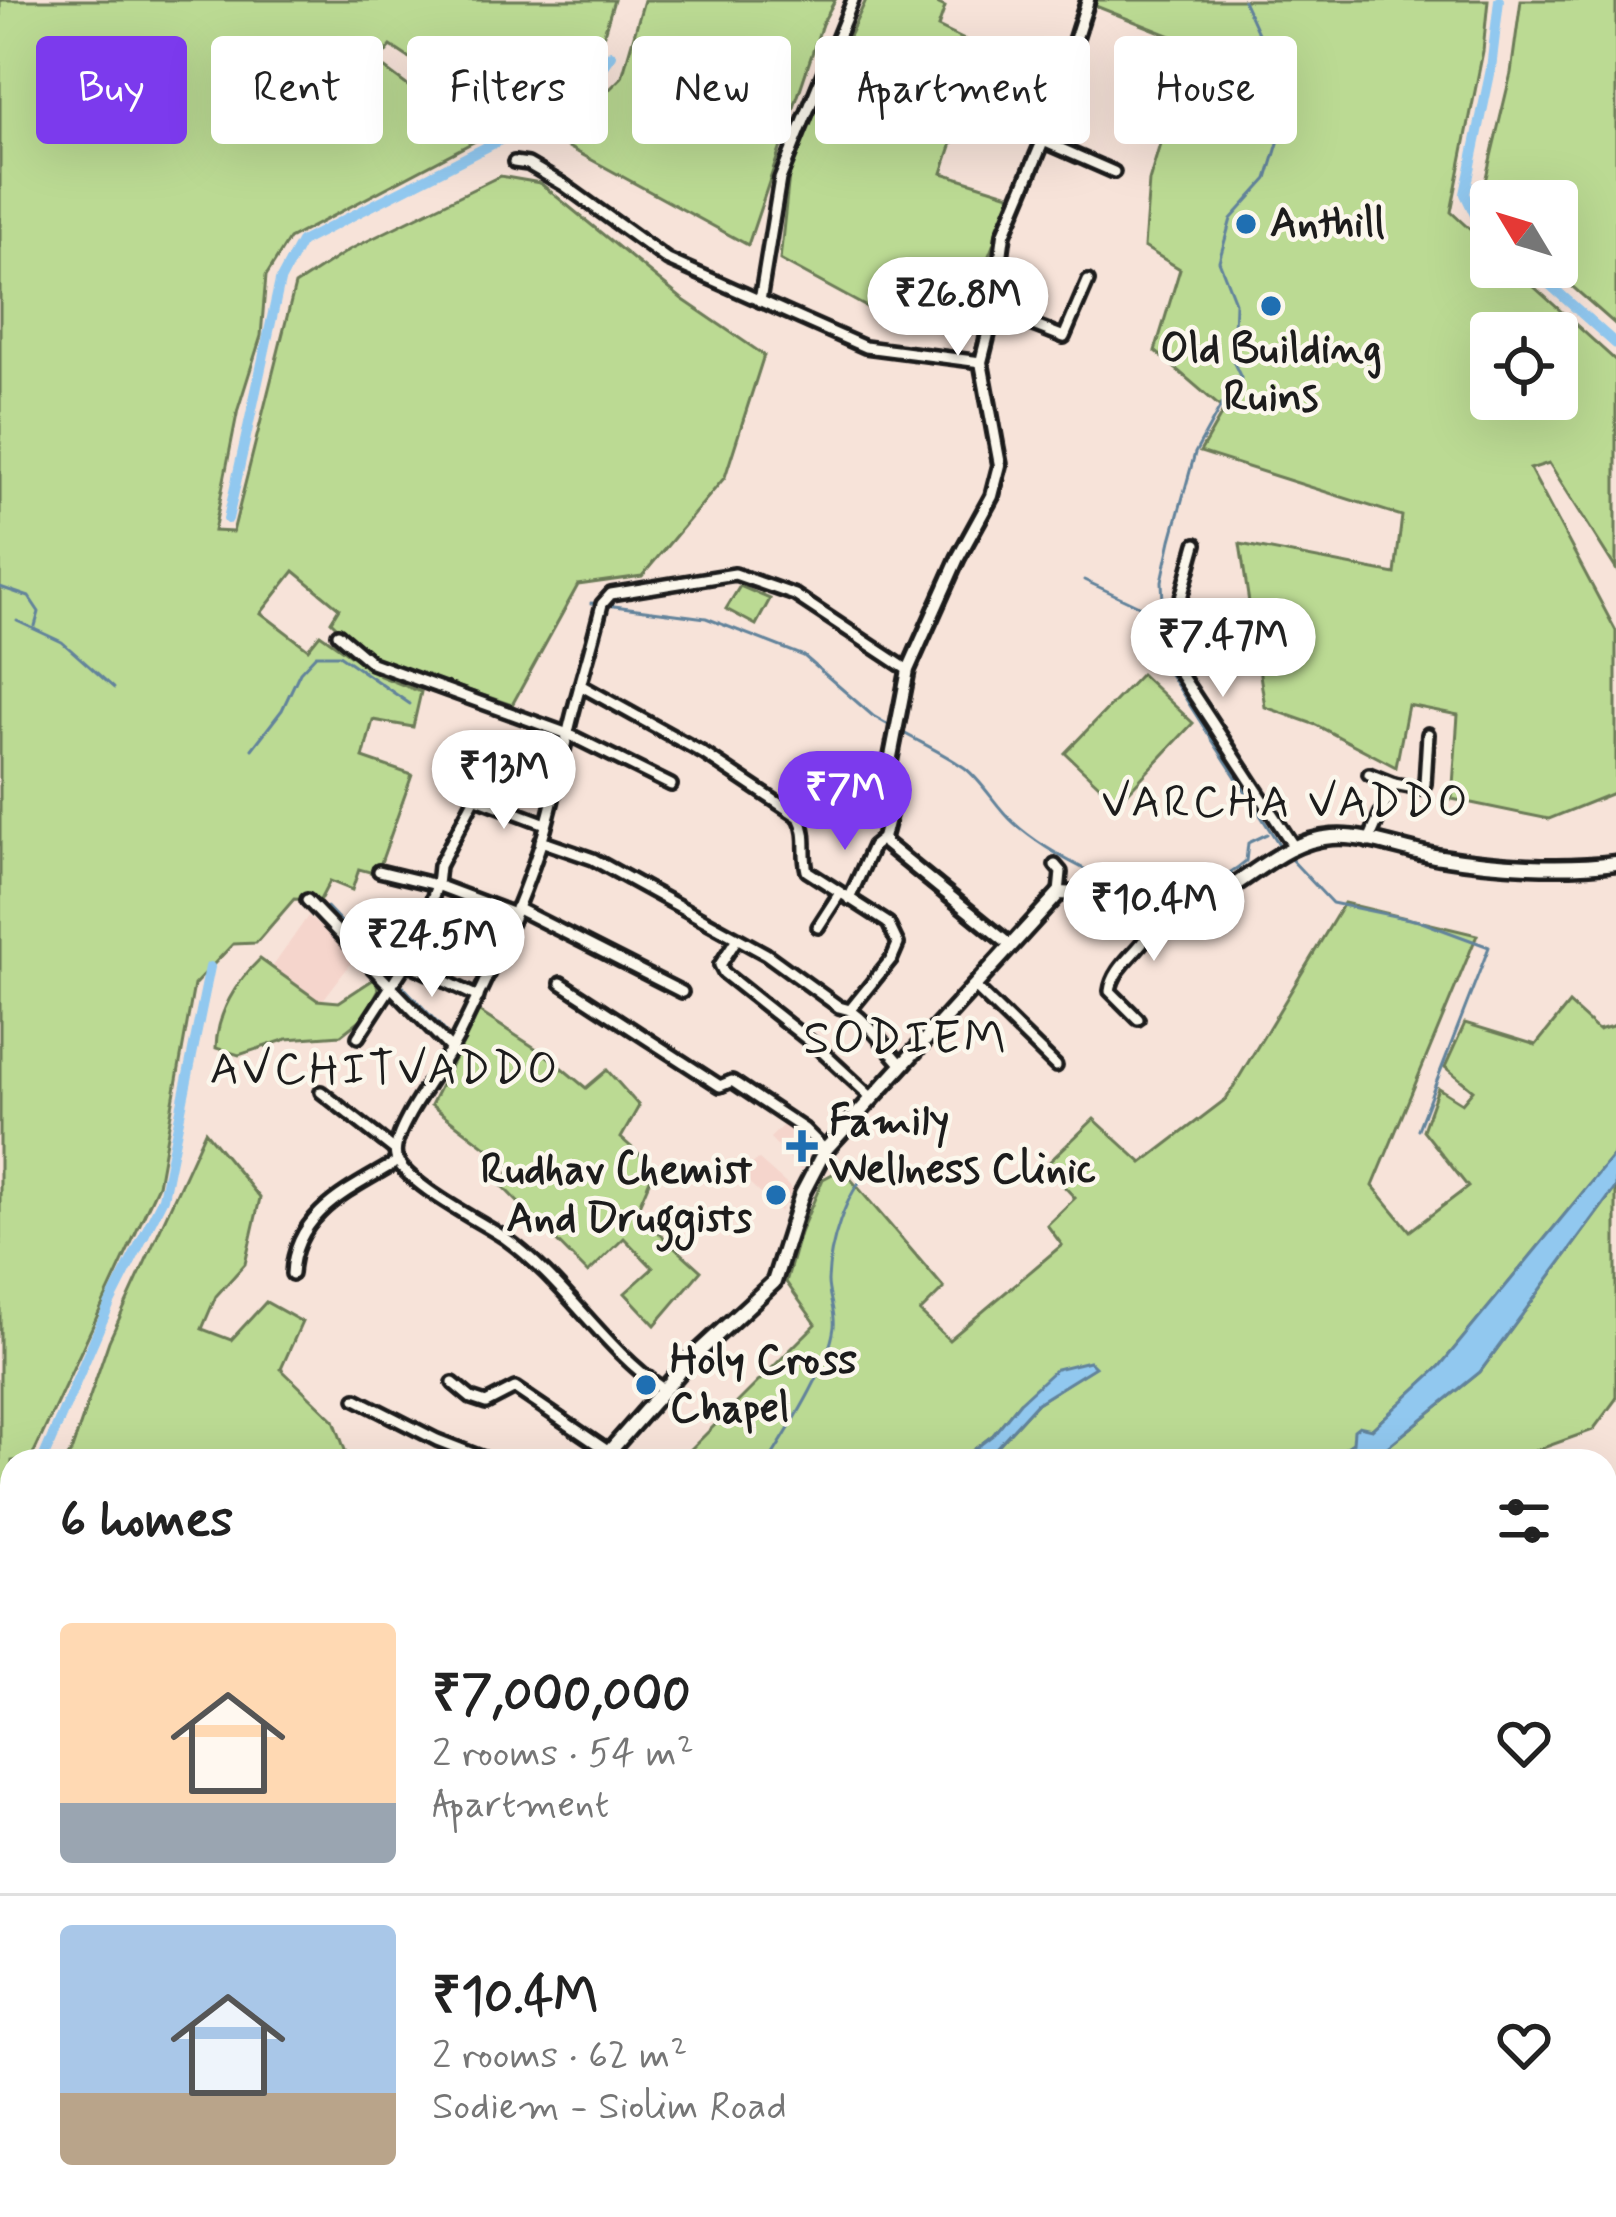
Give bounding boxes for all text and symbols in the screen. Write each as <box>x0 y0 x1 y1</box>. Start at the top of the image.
chip: Buy <box>36 36 187 144</box>
chip: Rent <box>211 36 383 144</box>
chip: Filters <box>407 36 608 144</box>
chip: New <box>632 36 791 144</box>
chip: Apartment <box>815 36 1090 144</box>
chip: House <box>1114 36 1297 144</box>
north arrow <box>1470 180 1578 288</box>
map controls <box>1470 180 1578 420</box>
place label: Anthill <box>1270 197 1385 252</box>
marker: Anthill <box>1233 211 1259 237</box>
pin: ₹26.8M <box>860 257 1056 359</box>
text: ₹26.8M <box>894 270 1022 321</box>
marker: Old Building Ruins <box>1258 293 1284 319</box>
button: locate <box>1470 312 1578 420</box>
place label: Old Building Ruins <box>1160 323 1382 426</box>
pin: ₹7.47M <box>1125 598 1321 700</box>
text: ₹7.47M <box>1158 611 1288 662</box>
pin: ₹13M <box>433 730 575 832</box>
text: ₹13M <box>459 743 549 794</box>
pin: ₹7M <box>787 751 903 853</box>
text: ₹7M <box>805 764 885 815</box>
district label: VARCHA VADDO <box>1101 774 1471 833</box>
pin: ₹10.4M <box>1056 862 1252 964</box>
text: ₹10.4M <box>1090 875 1218 926</box>
pin: ₹24.5M <box>334 898 530 1000</box>
text: ₹24.5M <box>367 911 497 962</box>
district label: SODIEM <box>803 1008 1009 1071</box>
district label: AVCHITVADDO <box>210 1041 560 1100</box>
place label: Family Wellness Clinic <box>829 1095 1096 1198</box>
marker: Family Wellness Clinic <box>786 1130 818 1162</box>
place label: Rudhav Chemist And Druggists <box>481 1144 753 1252</box>
marker: Rudhav Chemist And Druggists <box>763 1182 789 1208</box>
place label: Holy Cross Chapel <box>670 1334 857 1437</box>
marker: Holy Cross Chapel <box>633 1372 659 1398</box>
text: 6 homes <box>60 1488 233 1554</box>
icon: filters <box>1491 1488 1557 1554</box>
text: ₹7,000,000 <box>432 1663 691 1729</box>
icon: home <box>156 1671 300 1815</box>
icon: heart <box>1491 1710 1557 1776</box>
text: 2 rooms · 54 m² <box>432 1729 694 1780</box>
text: Apartment <box>432 1780 609 1831</box>
text: ₹10.4M <box>432 1965 598 2031</box>
icon: home <box>156 1973 300 2117</box>
icon: heart <box>1491 2012 1557 2078</box>
text: 2 rooms · 62 m² <box>432 2031 687 2082</box>
text: Sodiem - Siolim Road <box>432 2082 787 2133</box>

